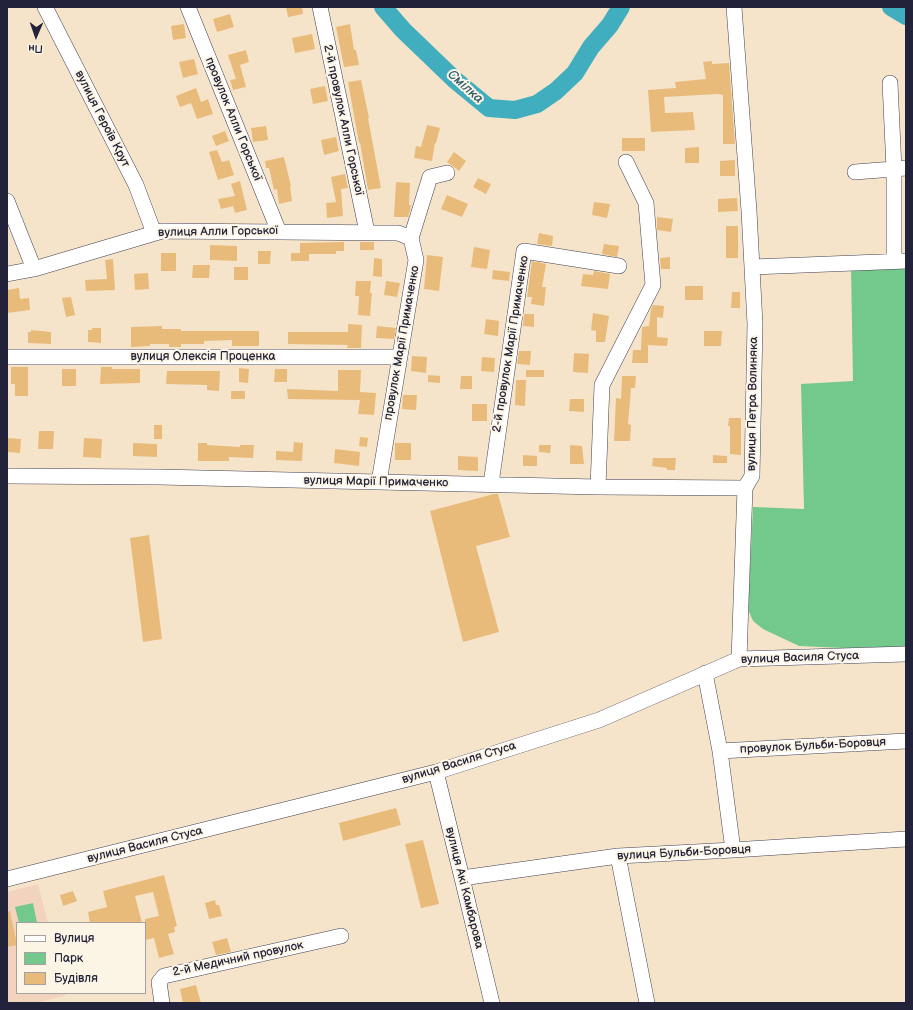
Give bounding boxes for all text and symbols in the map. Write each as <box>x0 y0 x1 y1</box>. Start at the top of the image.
north arrow <box>16 16 56 56</box>
text: Пн <box>28 42 43 55</box>
street label: 2-й провулок Алли Горської <box>320 43 366 197</box>
street label: провулок Алли Горської <box>202 55 264 183</box>
water label: Смілка <box>444 67 486 107</box>
street label: вулиця Героїв Крут <box>71 68 133 170</box>
street label: вулиця Алли Горської <box>158 224 278 240</box>
street label: 2-й провулок Марії Примаченко <box>490 255 532 433</box>
street label: провулок Марії Примаченко <box>381 264 423 422</box>
street label: вулиця Петра Волиняка <box>745 337 761 471</box>
street label: вулиця Олексія Проценка <box>130 350 276 364</box>
street label: вулиця Марії Примаченко <box>303 474 449 490</box>
street label: вулиця Василя Стуса <box>741 649 859 667</box>
street label: провулок Бульби-Боровця <box>740 735 886 757</box>
street label: вулиця Василя Стуса <box>400 739 518 787</box>
street label: вулиця Василя Стуса <box>86 824 204 866</box>
street label: вулиця Акі Камбарова <box>442 826 486 950</box>
street label: вулиця Бульби-Боровця <box>617 842 751 864</box>
legend <box>16 922 146 994</box>
text: Вулиця <box>54 931 94 946</box>
street label: 2-й Медичний провулок <box>171 938 305 980</box>
text: Парк <box>54 951 83 966</box>
text: Будівля <box>54 971 98 986</box>

